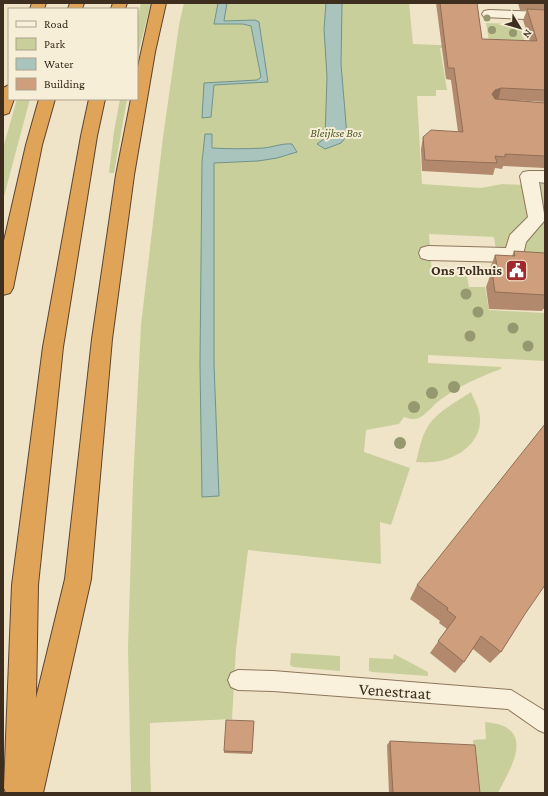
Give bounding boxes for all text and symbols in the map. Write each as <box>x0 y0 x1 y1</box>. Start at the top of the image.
legend <box>8 8 138 100</box>
north arrow <box>500 8 540 48</box>
text: Road <box>44 17 69 31</box>
text: N <box>521 28 535 41</box>
text: Park <box>44 37 66 51</box>
text: Water <box>44 57 74 71</box>
text: Building <box>44 77 85 91</box>
park label: Bleijkse Bos <box>310 126 362 140</box>
public building icon: Ons Tolhuis <box>504 257 530 283</box>
place label: Ons Tolhuis <box>431 262 502 278</box>
street label: Venestraat <box>358 679 432 704</box>

